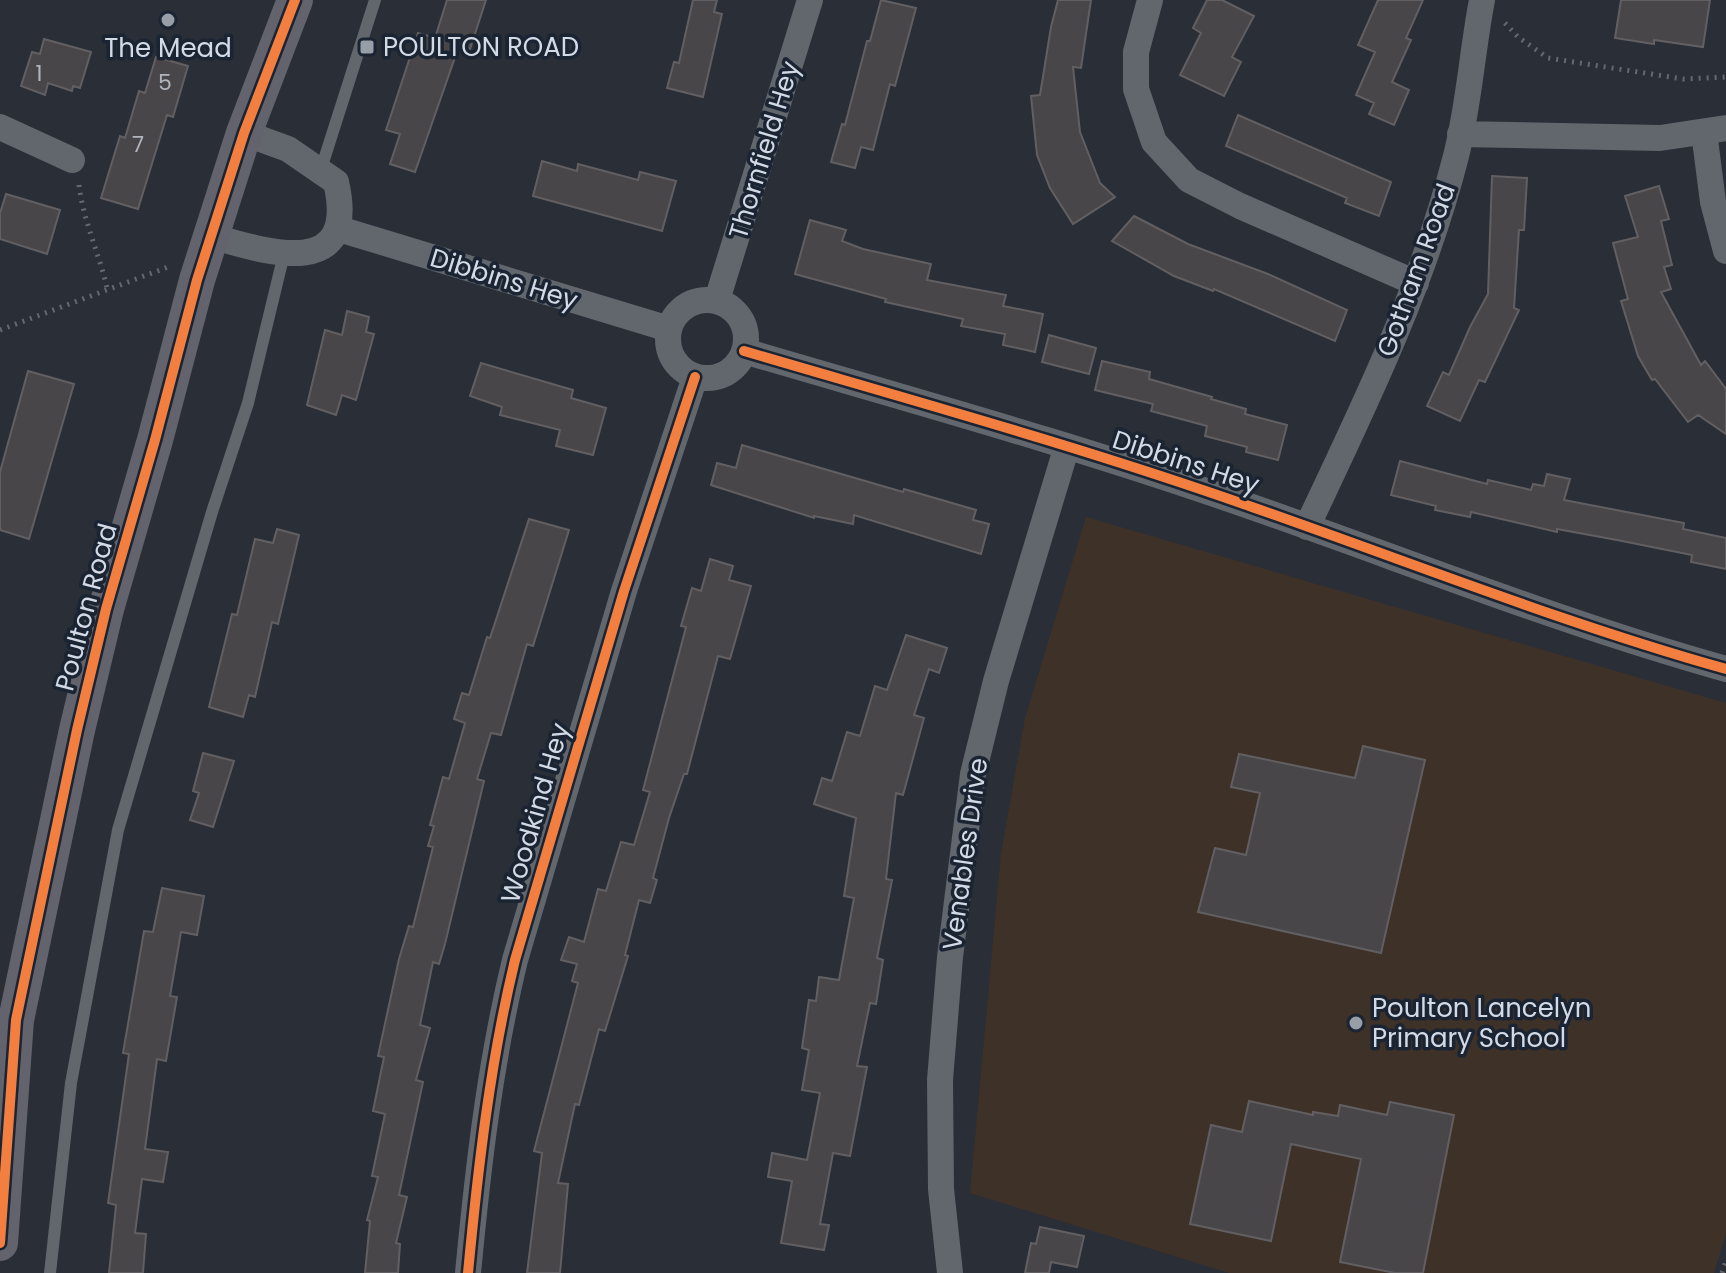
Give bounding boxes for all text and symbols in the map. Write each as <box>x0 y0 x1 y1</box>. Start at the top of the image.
marker: The Mead <box>159 11 177 29</box>
place label: POULTON ROAD <box>383 29 579 65</box>
place label: The Mead <box>104 30 232 66</box>
marker: POULTON ROAD <box>358 38 376 56</box>
street label: Thornfield Hey <box>720 56 808 243</box>
house number: 1 <box>35 58 43 89</box>
house number: 5 <box>158 67 172 98</box>
house number: 7 <box>132 129 144 160</box>
street label: Gotham Road <box>1368 178 1464 362</box>
street label: Dibbins Hey <box>426 240 582 319</box>
street label: Dibbins Hey <box>1108 421 1264 503</box>
street label: Poulton Road <box>46 519 126 695</box>
street label: Woodkind Hey <box>492 718 578 907</box>
street label: Venables Drive <box>934 756 996 952</box>
place label: Poulton Lancelyn Primary School <box>1372 990 1591 1056</box>
marker: Poulton Lancelyn Primary School <box>1347 1014 1365 1032</box>

